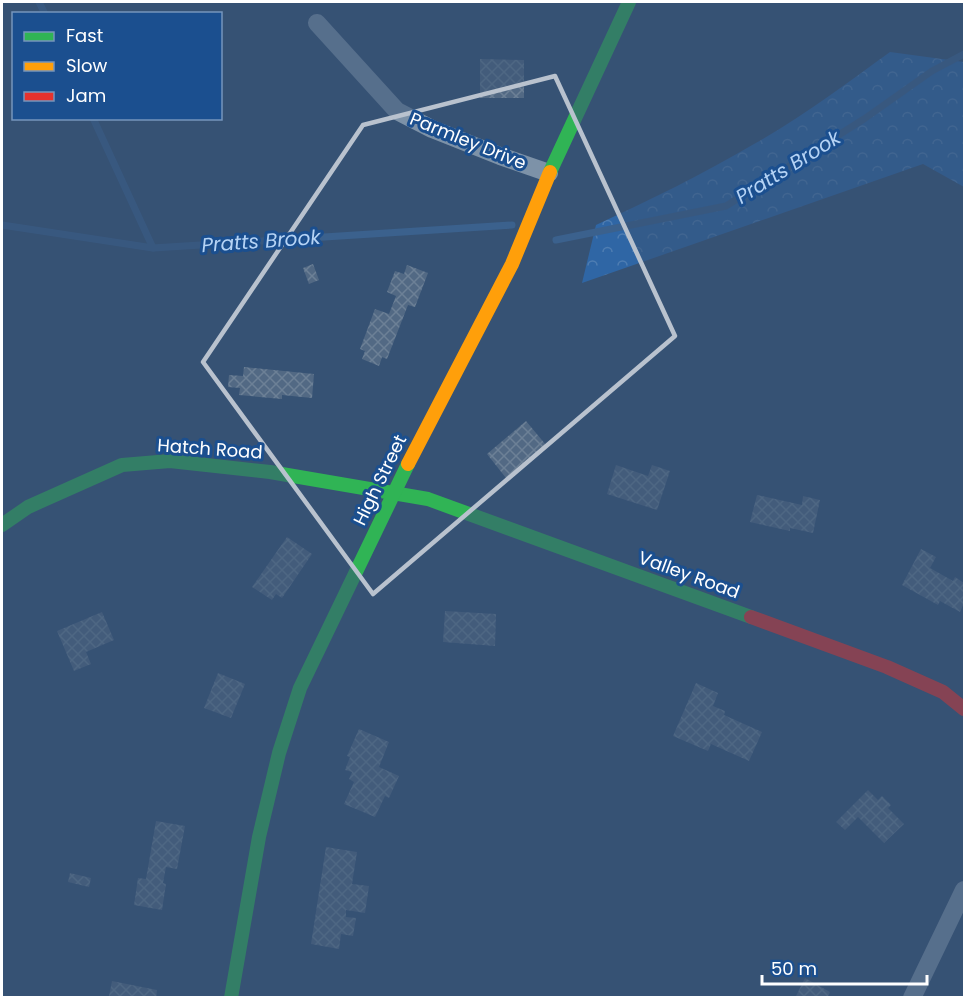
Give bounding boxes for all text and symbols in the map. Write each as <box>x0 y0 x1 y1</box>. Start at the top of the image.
legend <box>12 12 222 120</box>
text: Fast <box>66 23 103 48</box>
text: Slow <box>66 53 108 78</box>
text: Jam <box>66 83 106 108</box>
street label: Parmley Drive <box>406 106 530 175</box>
water label: Pratts Brook <box>730 123 847 210</box>
water label: Pratts Brook <box>201 223 323 259</box>
street label: High Street <box>347 430 412 529</box>
street label: Hatch Road <box>157 432 263 465</box>
street label: Valley Road <box>635 545 743 604</box>
scale bar <box>762 948 927 986</box>
text: 50 m <box>771 956 817 981</box>

